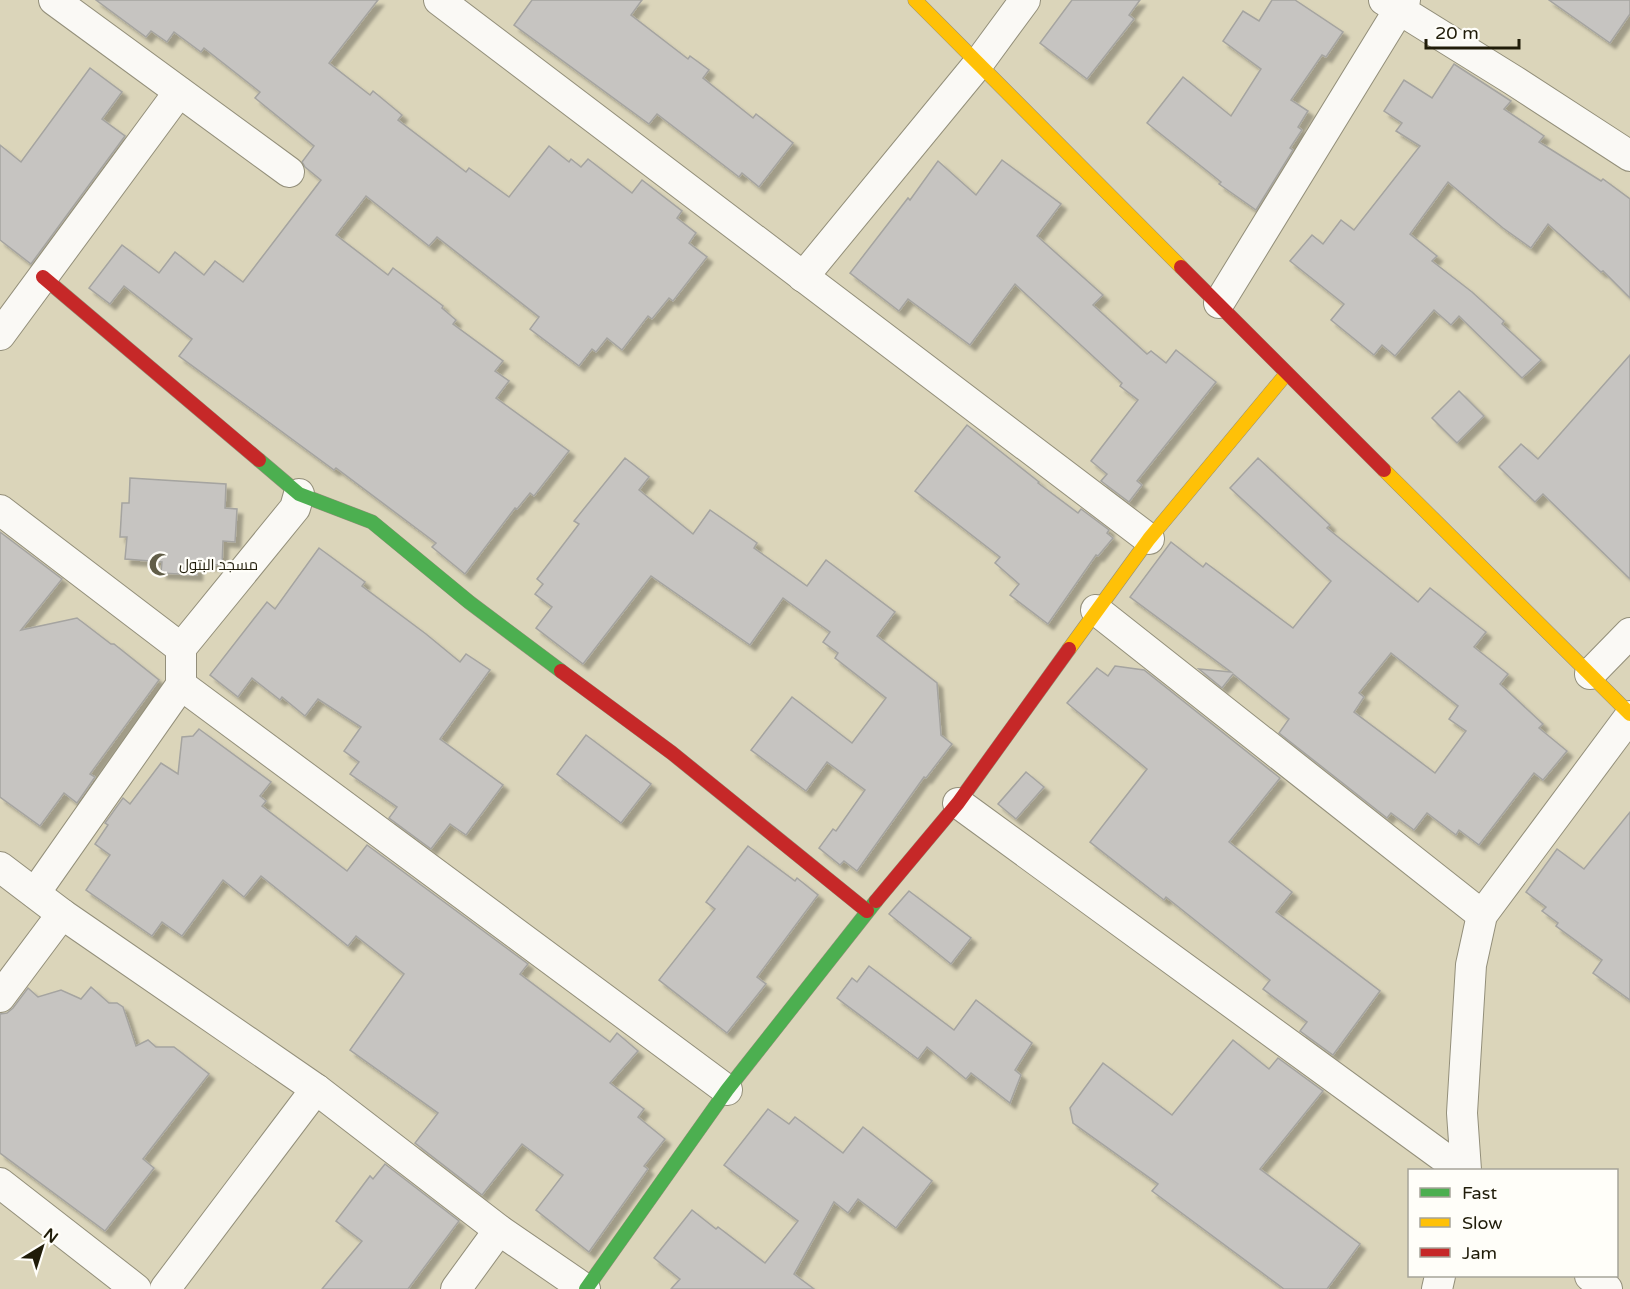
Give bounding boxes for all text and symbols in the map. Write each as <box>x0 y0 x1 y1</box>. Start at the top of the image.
scale bar <box>1426 12 1519 50</box>
text: 20 m <box>1435 22 1479 44</box>
mosque icon: مسجد البتول <box>148 552 174 578</box>
place label: مسجد البتول <box>179 556 258 574</box>
legend <box>1408 1169 1618 1277</box>
text: Fast <box>1462 1182 1497 1204</box>
text: Slow <box>1462 1212 1503 1234</box>
north arrow <box>12 1217 72 1277</box>
text: N <box>39 1224 62 1248</box>
text: Jam <box>1462 1242 1497 1264</box>

